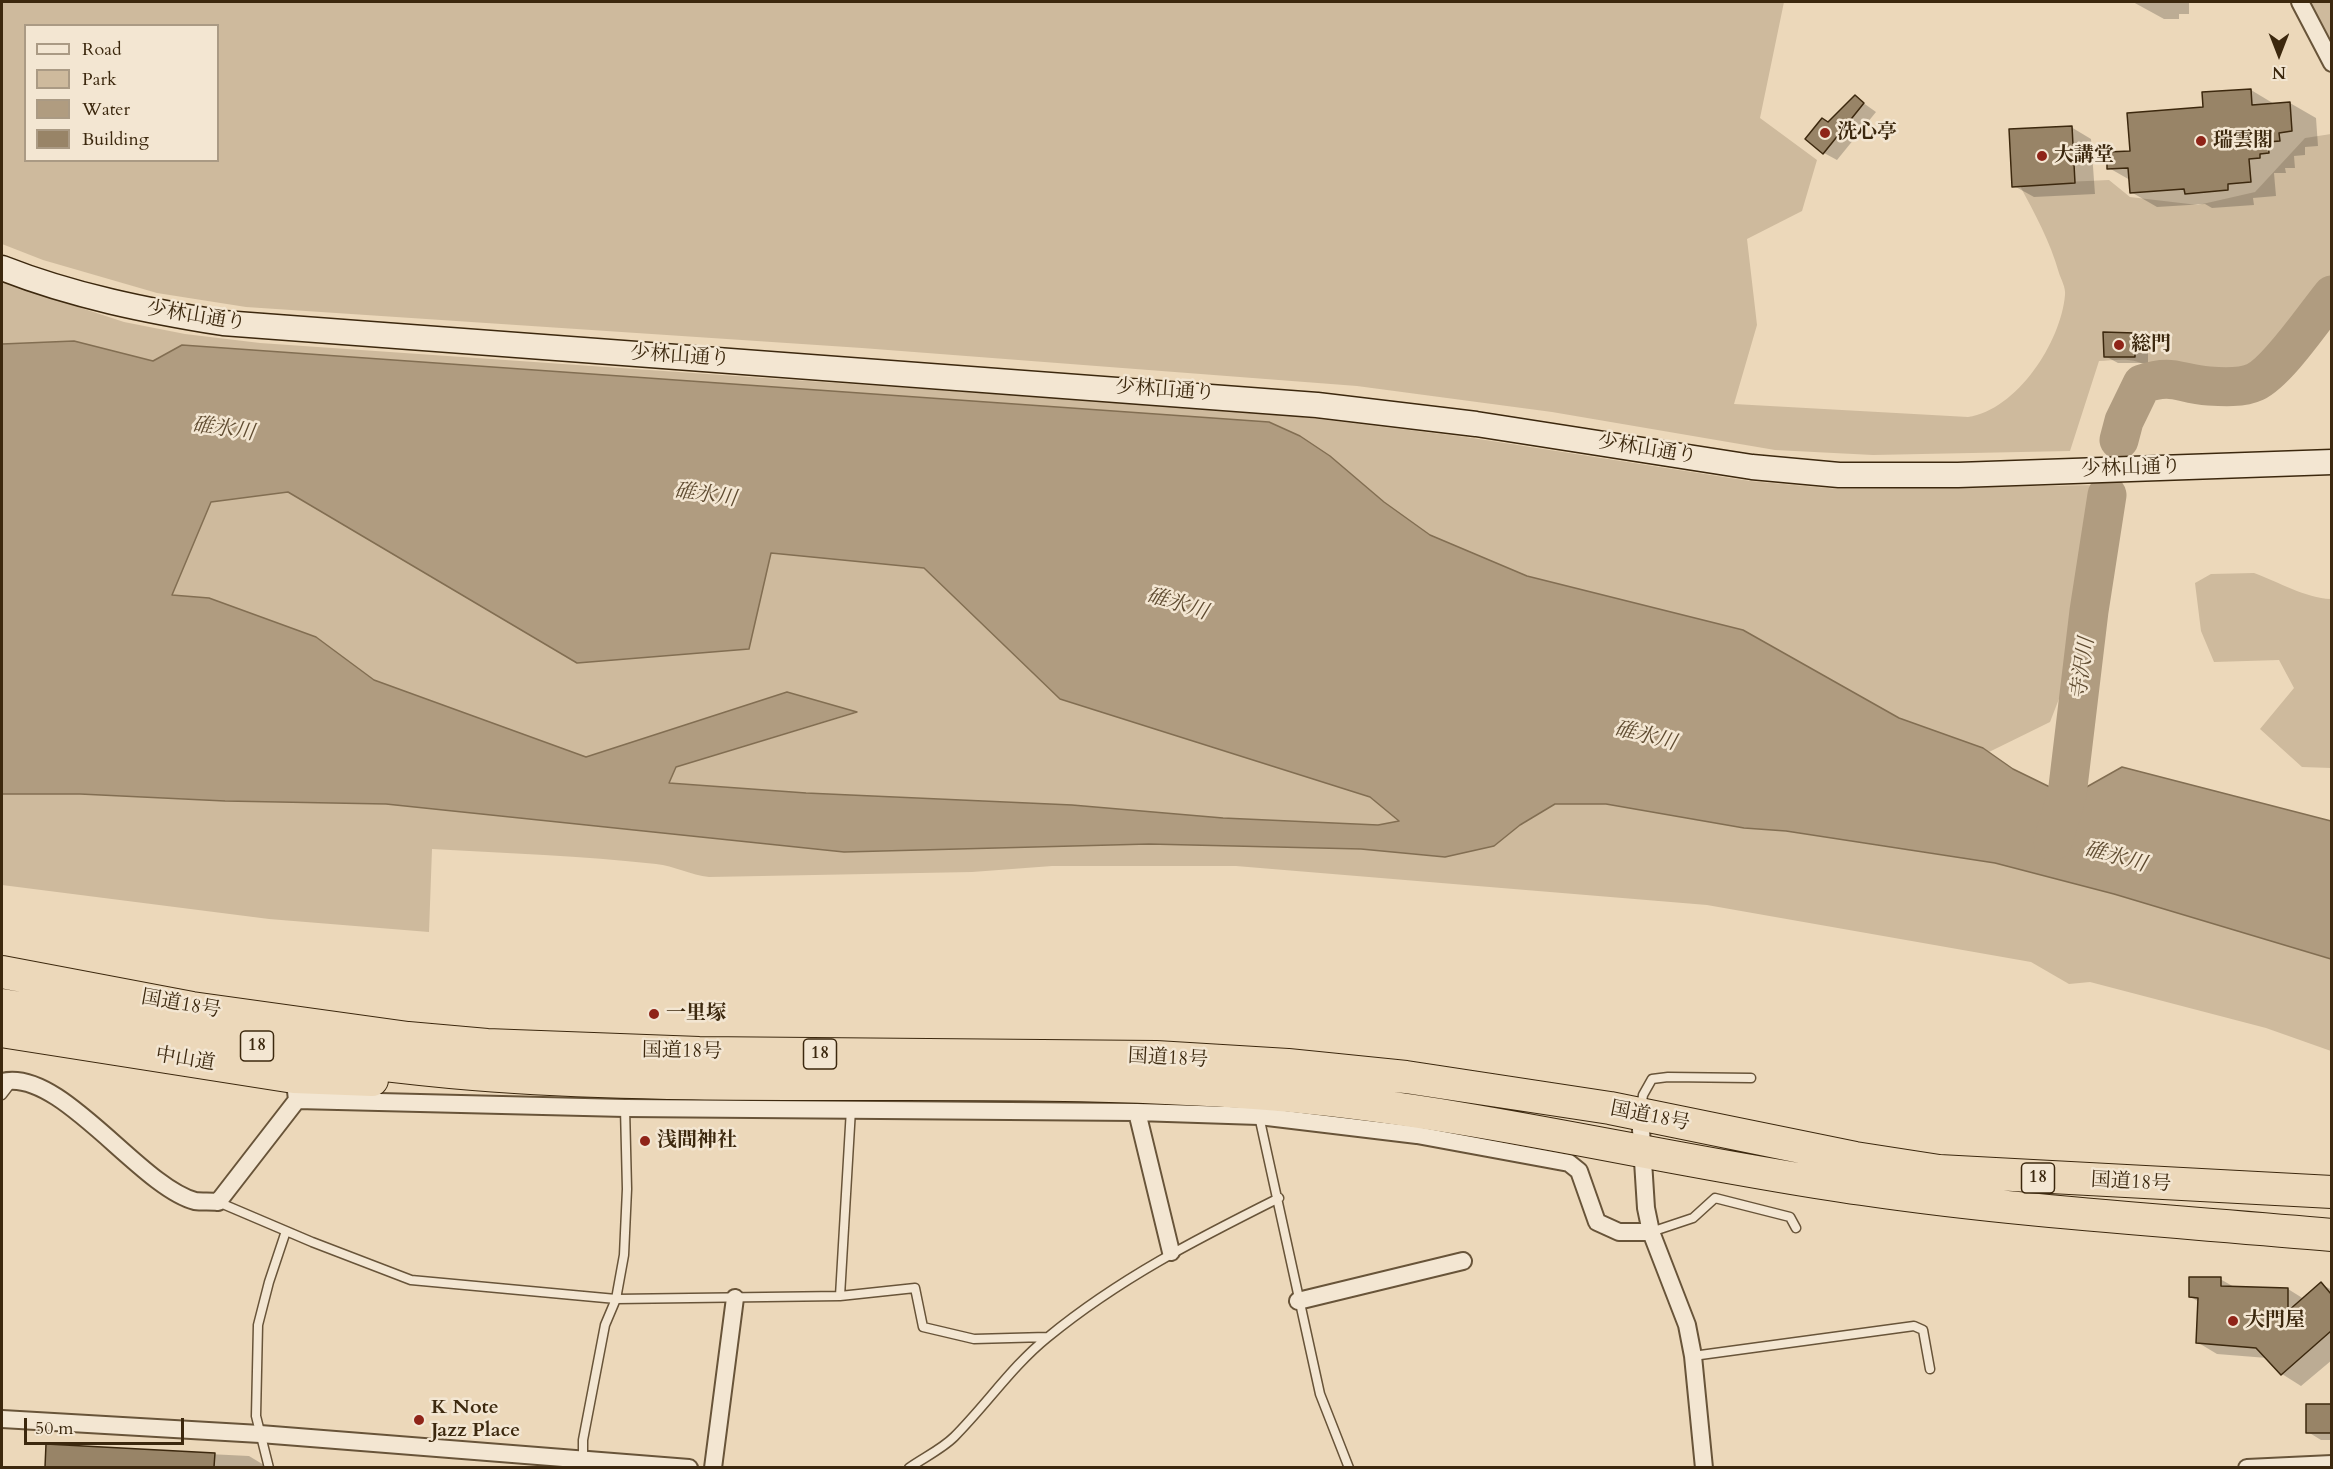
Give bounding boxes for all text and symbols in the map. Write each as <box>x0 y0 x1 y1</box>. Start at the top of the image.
legend <box>24 24 219 162</box>
north arrow <box>2249 24 2309 84</box>
text: Road <box>82 37 122 62</box>
text: N <box>2272 61 2286 83</box>
text: Park <box>82 67 117 92</box>
text: Water <box>82 97 130 122</box>
place label: 洗心亭 <box>1837 121 1897 145</box>
marker: 洗心亭 <box>1818 126 1832 140</box>
text: Building <box>82 127 149 152</box>
place label: 瑞雲閣 <box>2213 129 2273 153</box>
marker: 瑞雲閣 <box>2194 134 2208 148</box>
place label: 大講堂 <box>2054 144 2114 168</box>
marker: 大講堂 <box>2035 149 2049 163</box>
street label: 少林山通り <box>145 297 247 337</box>
place label: 総門 <box>2131 333 2171 357</box>
marker: 総門 <box>2112 338 2126 352</box>
street label: 少林山通り <box>629 342 731 372</box>
street label: 少林山通り <box>1114 376 1216 406</box>
water label: 碓氷川 <box>190 413 256 447</box>
street label: 少林山通り <box>1596 430 1698 470</box>
street label: 少林山通り <box>2081 455 2181 483</box>
water label: 碓氷川 <box>672 479 738 513</box>
water label: 碓氷川 <box>1143 584 1211 626</box>
water label: 寺沢川 <box>2067 636 2101 702</box>
water label: 碓氷川 <box>1611 717 1679 757</box>
water label: 碓氷川 <box>2081 838 2149 878</box>
street label: 国道18号 <box>139 986 223 1024</box>
place label: 一里塚 <box>666 1002 726 1026</box>
marker: 一里塚 <box>647 1007 661 1021</box>
road number: 18 <box>240 1031 274 1061</box>
street label: 国道18号 <box>642 1039 722 1065</box>
road number: 18 <box>804 1039 836 1069</box>
street label: 中山道 <box>153 1043 217 1077</box>
street label: 国道18号 <box>1127 1045 1209 1073</box>
street label: 国道18号 <box>1608 1098 1692 1136</box>
place label: 浅間神社 <box>657 1129 737 1153</box>
marker: 浅間神社 <box>638 1134 652 1148</box>
road number: 18 <box>2022 1163 2054 1193</box>
street label: 国道18号 <box>2090 1169 2172 1197</box>
place label: 大門屋 <box>2245 1309 2305 1333</box>
marker: 大門屋 <box>2226 1314 2240 1328</box>
place label: K Note Jazz Place <box>431 1396 520 1443</box>
scale bar <box>27 1406 188 1444</box>
marker: K Note Jazz Place <box>412 1413 426 1427</box>
text: 50 m <box>35 1416 74 1441</box>

